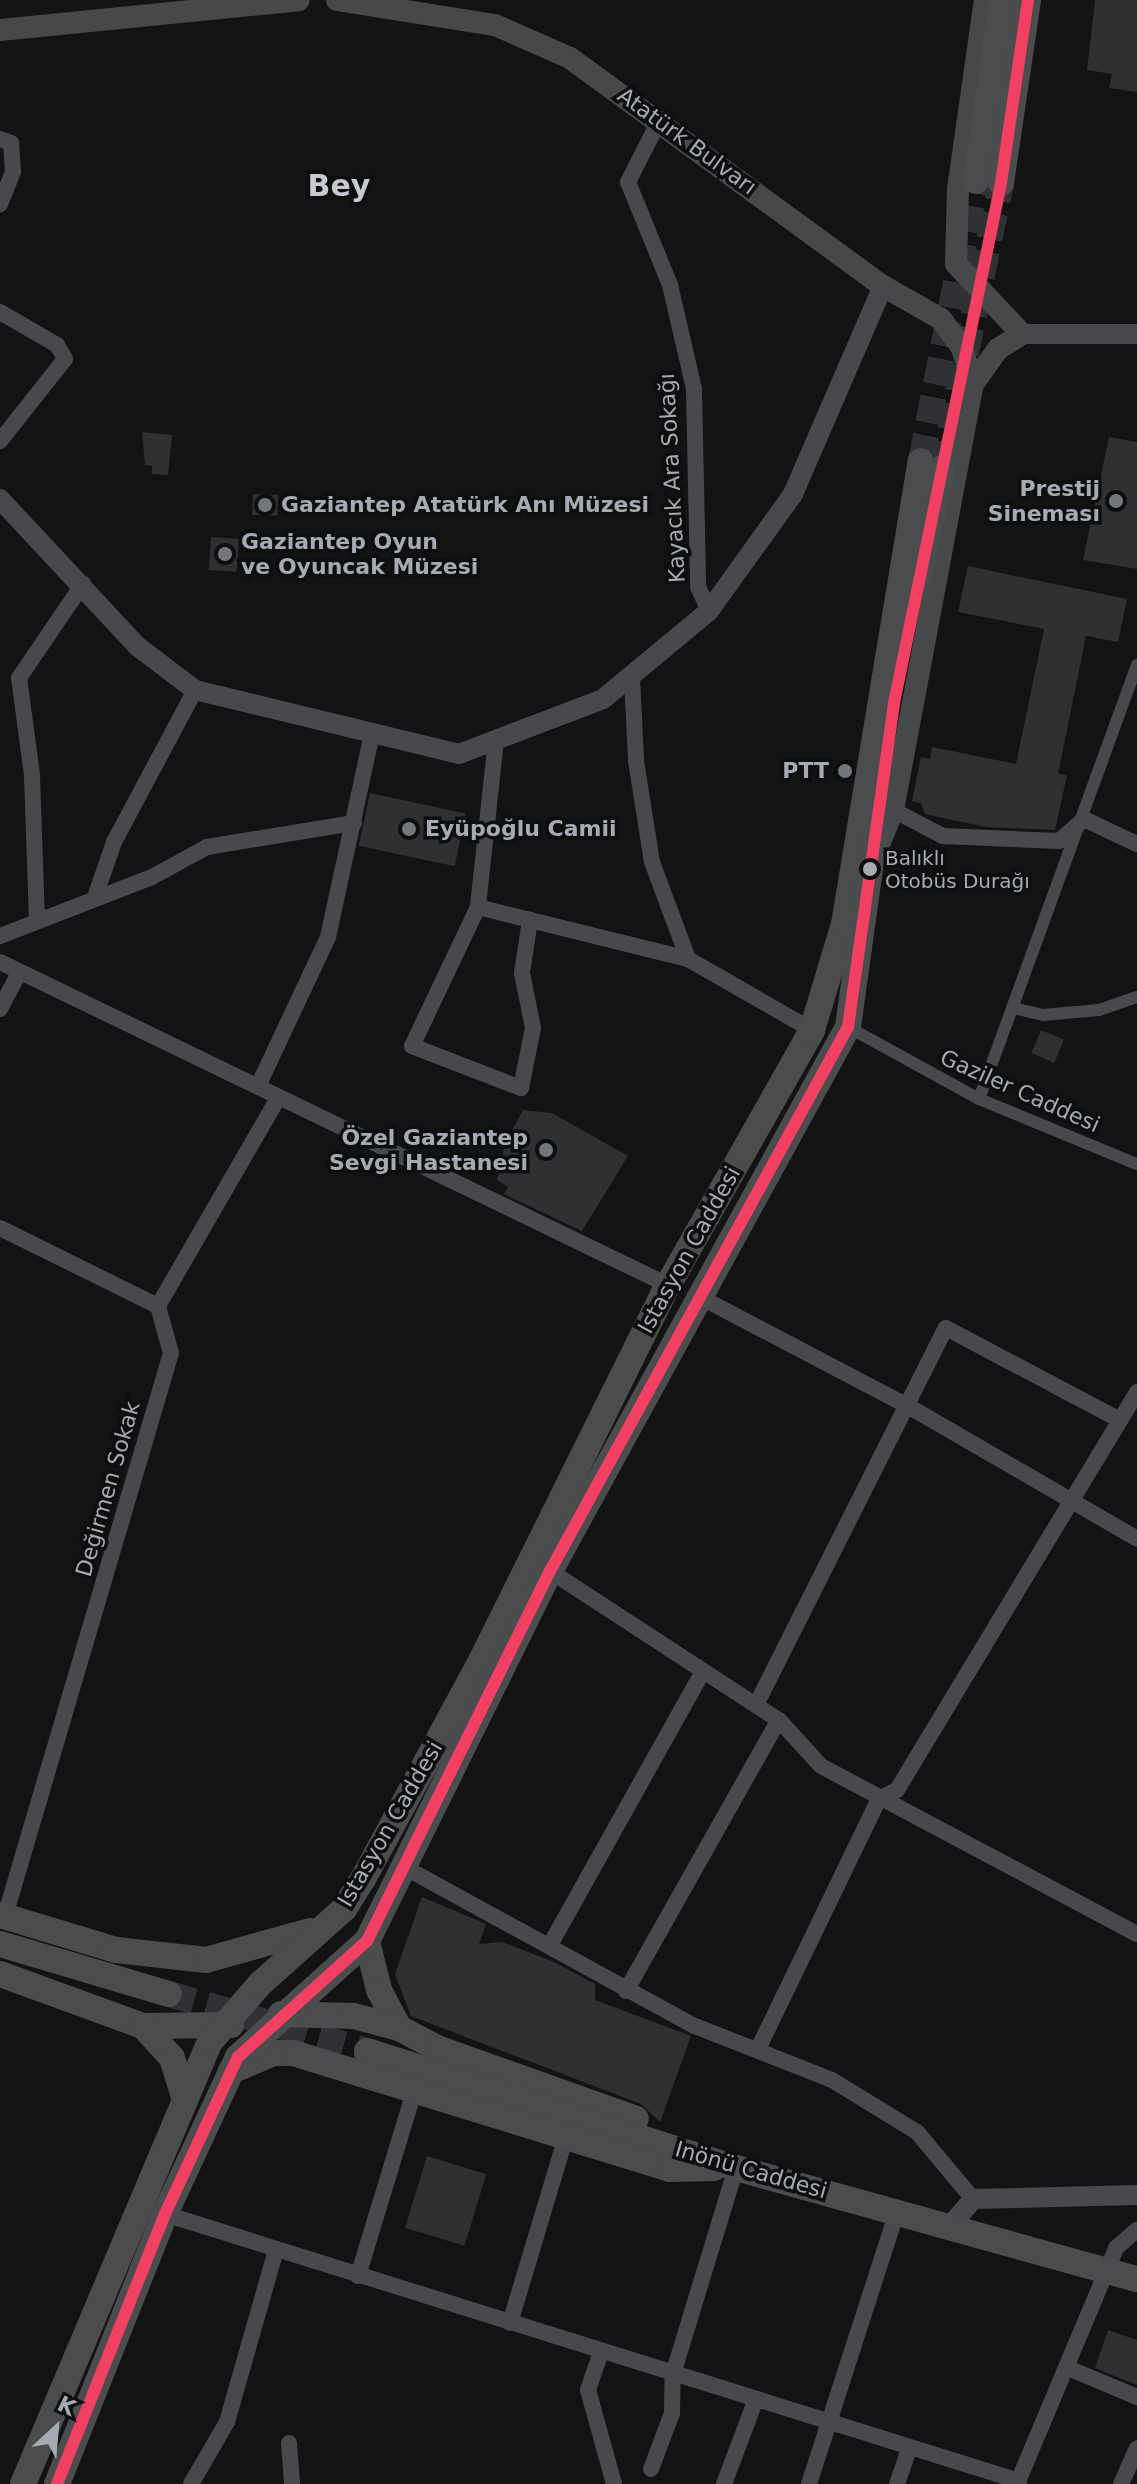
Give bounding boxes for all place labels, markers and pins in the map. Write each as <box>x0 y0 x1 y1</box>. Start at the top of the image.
place label: Prestij Sineması <box>988 475 1100 526</box>
place label: Gaziantep Atatürk Anı Müzesi <box>281 492 649 518</box>
marker: Prestij Sineması <box>1107 492 1125 510</box>
marker: Gaziantep Atatürk Anı Müzesi <box>256 496 274 514</box>
place label: Gaziantep Oyun ve Oyuncak Müzesi <box>241 528 478 580</box>
marker: Gaziantep Oyun ve Oyuncak Müzesi <box>216 545 234 563</box>
place label: PTT <box>782 758 829 784</box>
marker: PTT <box>836 762 854 780</box>
place label: Eyüpoğlu Camii <box>425 816 617 842</box>
marker: Eyüpoğlu Camii <box>400 820 418 838</box>
place label: Balıklı Otobüs Durağı <box>885 846 1030 893</box>
marker: Balıklı Otobüs Durağı <box>862 861 878 877</box>
place label: Özel Gaziantep Sevgi Hastanesi <box>329 1124 528 1176</box>
marker: Özel Gaziantep Sevgi Hastanesi <box>535 1139 557 1161</box>

